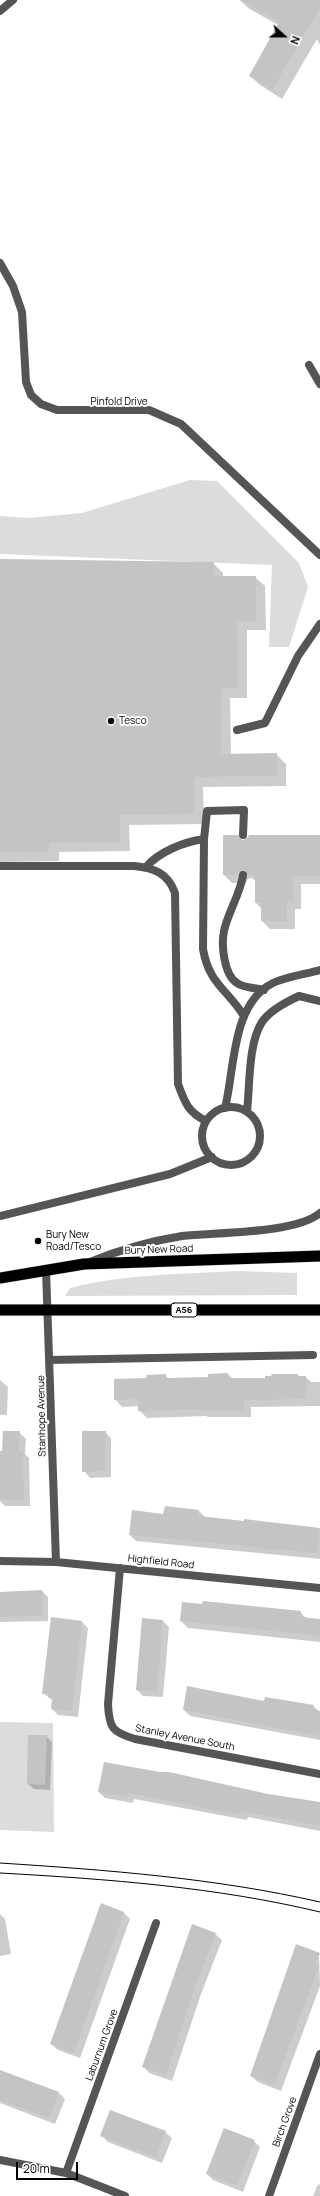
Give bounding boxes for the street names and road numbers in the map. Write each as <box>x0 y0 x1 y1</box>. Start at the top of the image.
street label: Pinfold Drive <box>90 396 148 408</box>
street label: Bury New Road <box>124 1243 194 1257</box>
road number: A56 <box>171 1303 197 1317</box>
street label: Stanhope Avenue <box>35 1375 49 1457</box>
street label: Highfield Road <box>127 1553 195 1571</box>
street label: Stanley Avenue South <box>134 1722 236 1754</box>
street label: Laburnum Grove <box>83 2007 121 2083</box>
street label: Birch Grove <box>270 2095 300 2149</box>

